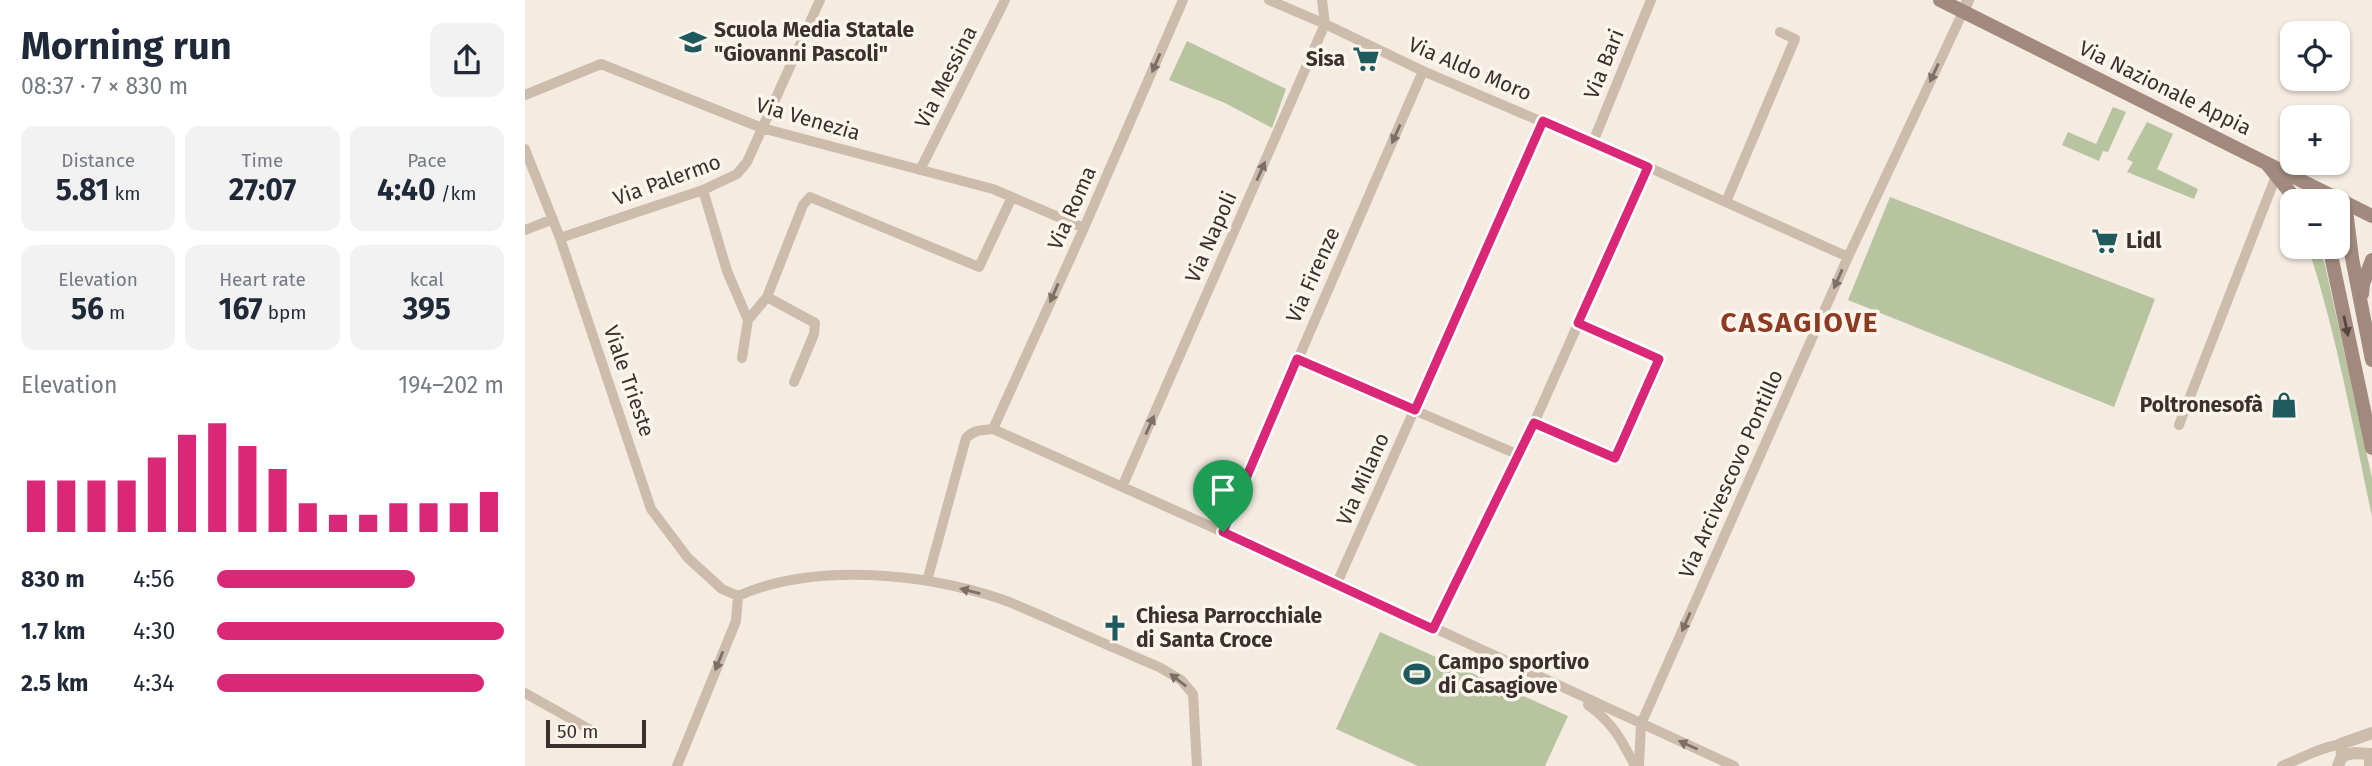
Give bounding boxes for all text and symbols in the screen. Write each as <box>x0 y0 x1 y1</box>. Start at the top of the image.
place label: Scuola Media Statale "Giovanni Pascoli" <box>714 17 915 67</box>
street label: Via Messina <box>909 21 983 133</box>
map controls <box>2280 21 2350 259</box>
button: locate <box>2280 21 2350 91</box>
text: Morning run <box>21 23 232 69</box>
button: share <box>430 23 504 97</box>
street label: Via Bari <box>1578 25 1630 103</box>
school or university icon: Scuola Media Statale "Giovanni Pascoli" <box>678 27 708 57</box>
street label: Via Aldo Moro <box>1404 31 1536 107</box>
street label: Via Nazionale Appia <box>2075 35 2255 141</box>
supermarket icon: Sisa <box>1351 44 1381 74</box>
place label: Sisa <box>1306 46 1345 72</box>
one-way arrow <box>1150 52 1161 73</box>
one-way arrow <box>1928 63 1940 83</box>
text: 08:37 · 7 × 830 m <box>21 72 188 100</box>
street label: Via Venezia <box>753 92 863 146</box>
button: + <box>2280 105 2350 175</box>
one-way arrow <box>1390 124 1402 144</box>
text: Distance <box>61 149 135 172</box>
text: Time <box>242 149 283 172</box>
text: Pace <box>407 149 447 172</box>
street label: Via Palermo <box>610 149 724 211</box>
one-way arrow <box>1256 161 1267 182</box>
street label: Via Roma <box>1042 162 1102 254</box>
text: 5.81 <box>56 172 110 208</box>
text: 27:07 <box>229 172 296 208</box>
text: 4:40 <box>377 172 436 208</box>
text: km <box>110 182 141 205</box>
text: /km <box>436 182 477 205</box>
street label: Via Napoli <box>1179 187 1243 287</box>
button: − <box>2280 189 2350 259</box>
street label: Via Firenze <box>1280 223 1346 327</box>
supermarket icon: Lidl <box>2090 226 2120 256</box>
place label: Lidl <box>2126 228 2162 254</box>
text: Elevation <box>58 268 138 291</box>
text: Heart rate <box>219 268 306 291</box>
text: kcal <box>410 268 444 291</box>
one-way arrow <box>1832 269 1843 290</box>
one-way arrow <box>1048 283 1059 304</box>
text: 56 <box>71 291 104 327</box>
text: 167 <box>218 291 263 327</box>
text: 395 <box>403 291 451 327</box>
text: m <box>104 301 125 324</box>
text: bpm <box>263 301 307 324</box>
district label: CASAGIOVE <box>1721 306 1879 339</box>
one-way arrow <box>2341 315 2352 337</box>
street label: Viale Trieste <box>598 322 660 440</box>
street label: Via Arcivescovo Pontillo <box>1673 366 1789 582</box>
text: Elevation <box>21 371 117 399</box>
text: 194–202 m <box>398 371 504 399</box>
shop icon: Poltronesofà <box>2269 390 2299 420</box>
place label: Poltronesofà <box>2140 392 2263 418</box>
one-way arrow <box>1145 414 1156 435</box>
street label: Via Milano <box>1331 429 1395 529</box>
pin <box>1193 460 1253 532</box>
icon: arrive <box>1204 471 1242 509</box>
text: 830 m <box>21 565 85 593</box>
text: 4:56 <box>133 565 175 593</box>
one-way arrow <box>959 585 981 596</box>
place label: Chiesa Parrocchiale di Santa Croce <box>1136 603 1323 653</box>
one-way arrow <box>1680 612 1692 632</box>
church icon: Chiesa Parrocchiale di Santa Croce <box>1100 613 1130 643</box>
text: 1.7 km <box>21 617 86 645</box>
text: 4:30 <box>133 617 175 645</box>
place label: Campo sportivo di Casagiove <box>1438 649 1589 699</box>
one-way arrow <box>714 651 725 672</box>
sports icon: Campo sportivo di Casagiove <box>1402 659 1432 689</box>
text: 2.5 km <box>21 669 89 697</box>
text: 4:34 <box>133 669 175 697</box>
one-way arrow <box>1170 673 1188 688</box>
scale bar <box>546 717 646 749</box>
text: 50 m <box>557 720 598 743</box>
one-way arrow <box>1677 739 1698 750</box>

